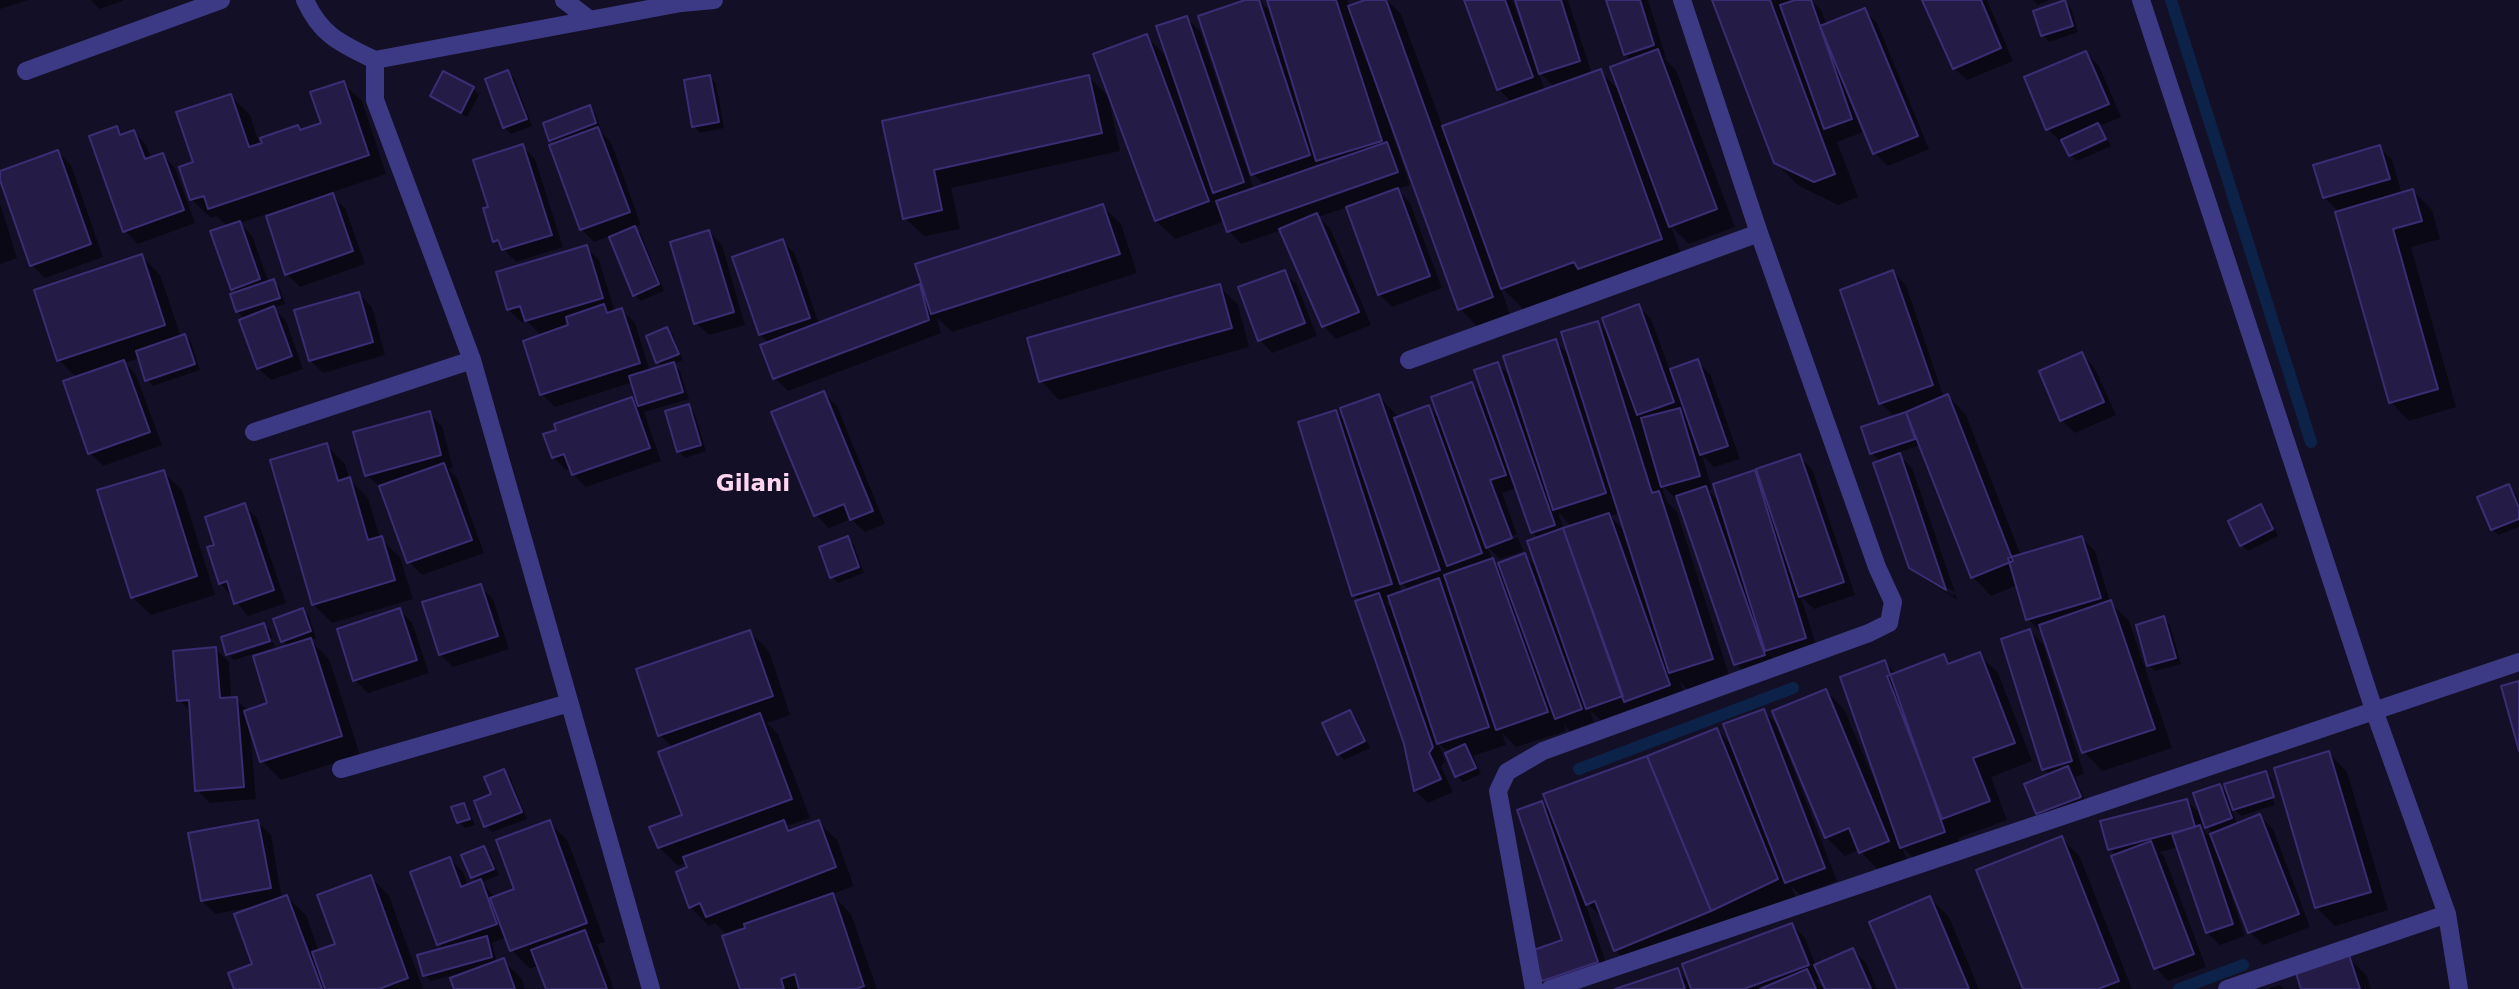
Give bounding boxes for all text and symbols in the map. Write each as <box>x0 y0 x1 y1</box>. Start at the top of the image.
district label: Gilani <box>716 471 790 499</box>

